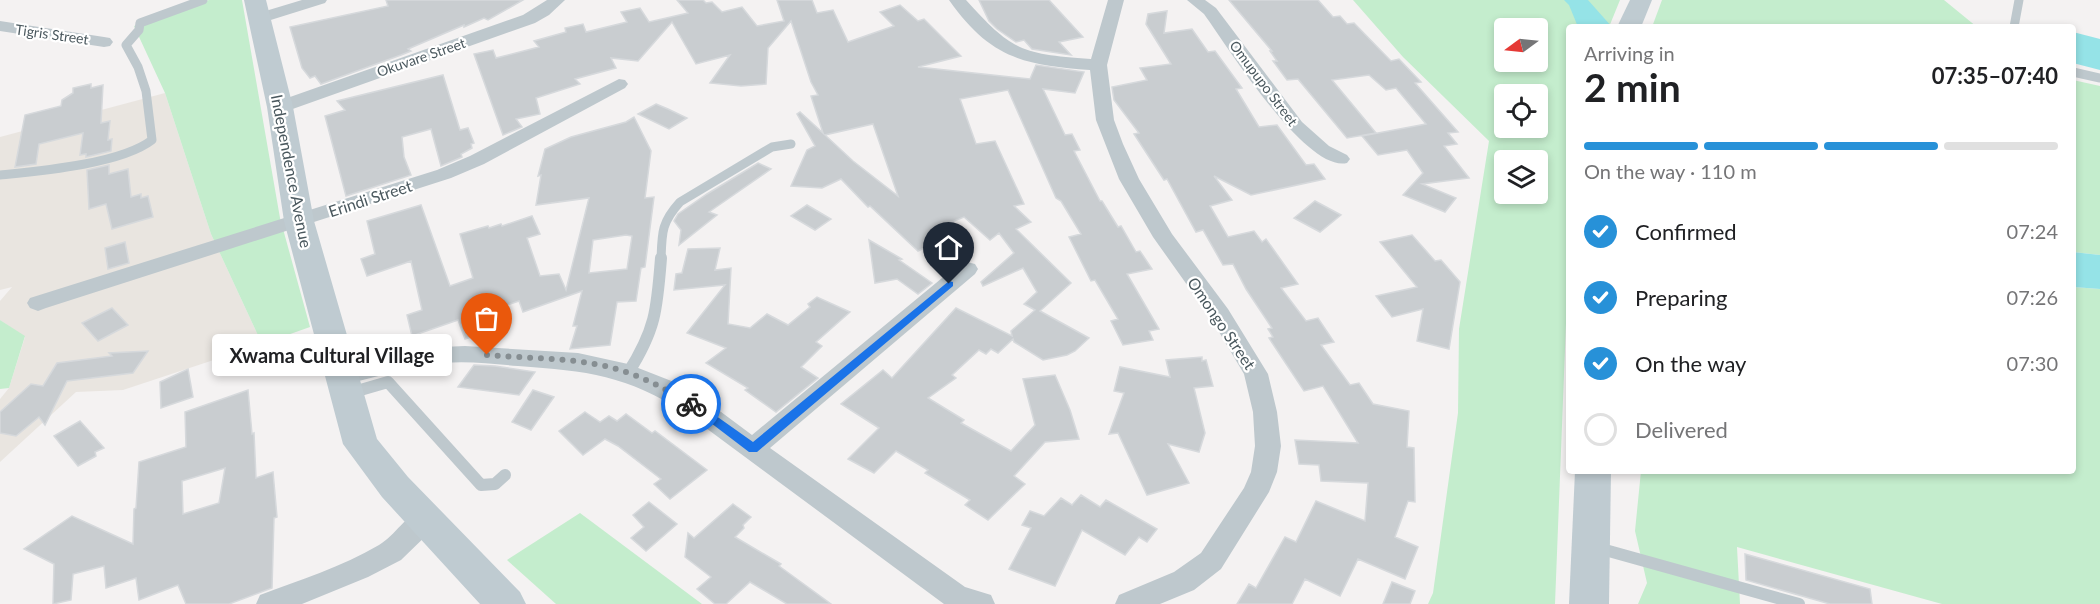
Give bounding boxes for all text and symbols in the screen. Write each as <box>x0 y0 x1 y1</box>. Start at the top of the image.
north arrow <box>1494 18 1548 72</box>
map controls <box>1494 18 1548 204</box>
street label: Tigris Street <box>14 20 90 48</box>
street label: Okuvare Street <box>374 34 468 80</box>
street label: Omupupo Street <box>1226 37 1302 129</box>
text: Arriving in <box>1584 41 1675 65</box>
text: 07:35–07:40 <box>1932 62 2058 89</box>
text: 2 min <box>1584 64 1681 110</box>
button: locate <box>1494 84 1548 138</box>
street label: Independence Avenue <box>268 93 316 249</box>
button: layers <box>1494 150 1548 204</box>
text: On the way · 110 m <box>1584 159 1757 183</box>
street label: Erindi Street <box>326 175 414 220</box>
icon: check <box>1584 215 1617 248</box>
text: Confirmed <box>1635 218 1737 245</box>
text: 07:24 <box>2007 219 2058 243</box>
pin <box>923 222 974 284</box>
icon: home <box>932 231 965 264</box>
street label: Omongo Street <box>1184 273 1260 373</box>
icon: check <box>1584 281 1617 314</box>
text: Preparing <box>1635 284 1727 311</box>
text: 07:26 <box>2007 285 2058 309</box>
pin <box>461 293 512 355</box>
icon: bag <box>470 302 503 335</box>
callout: Xwama Cultural Village <box>211 334 451 376</box>
text: Xwama Cultural Village <box>229 343 435 367</box>
icon: check <box>1584 347 1617 380</box>
text: On the way <box>1635 350 1746 377</box>
text: 07:30 <box>2007 351 2058 375</box>
courier <box>661 374 721 434</box>
icon: bike <box>675 388 708 421</box>
text: Delivered <box>1635 416 1728 443</box>

